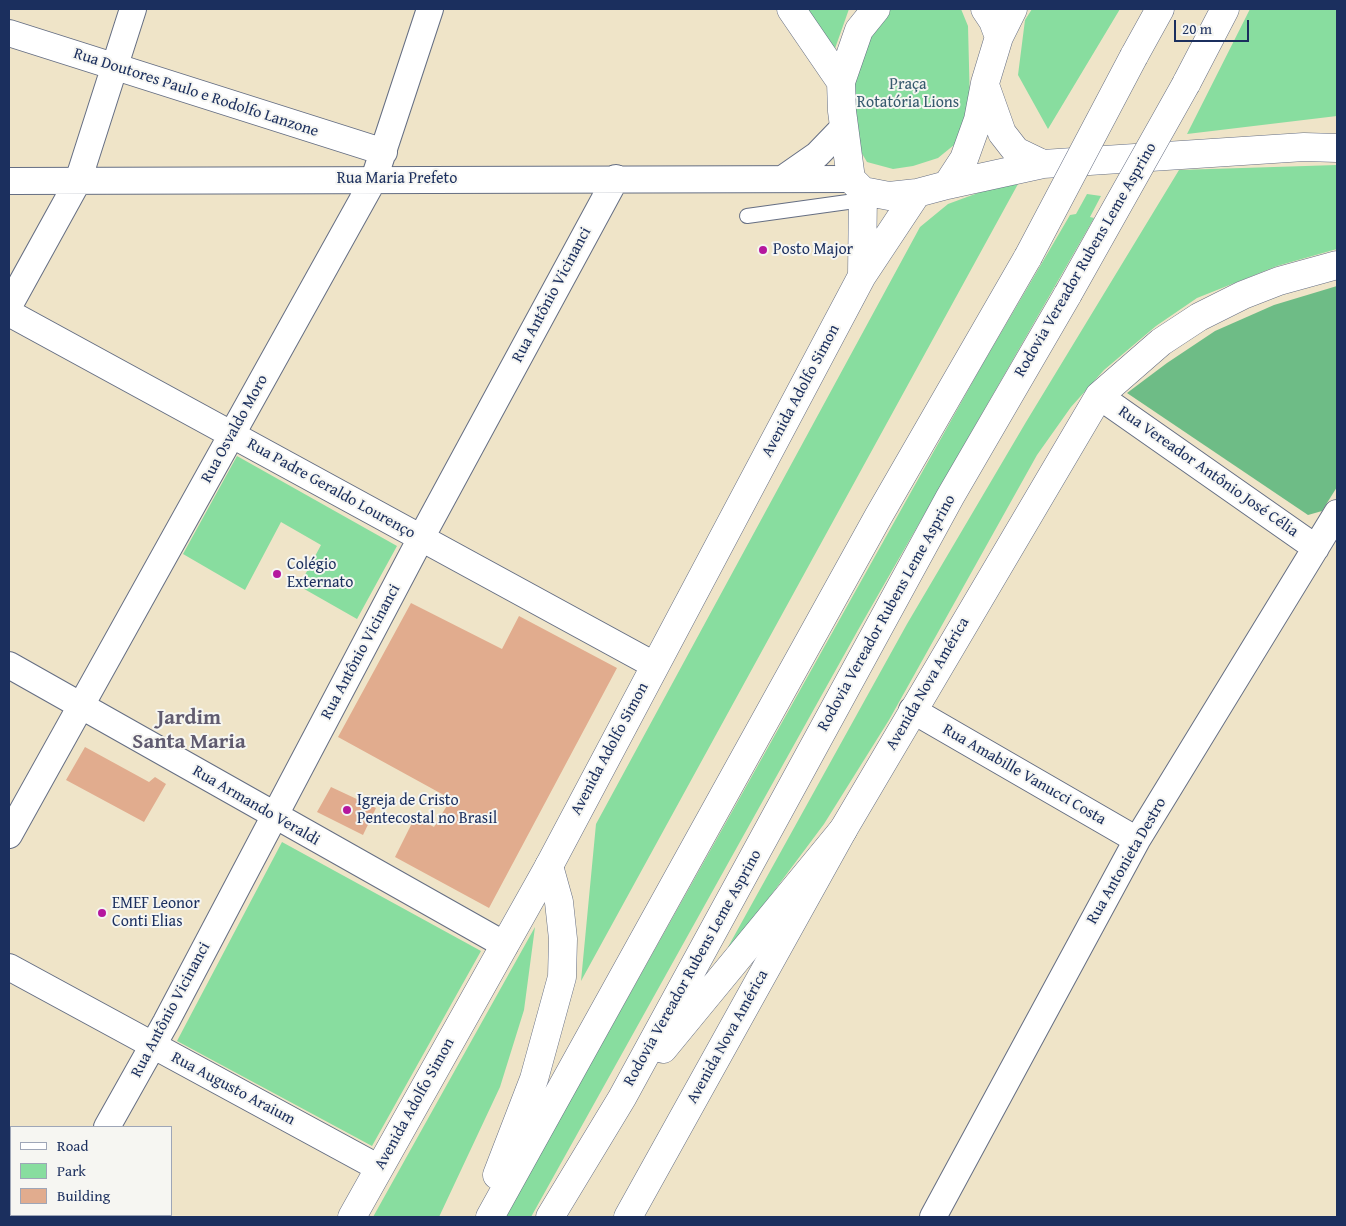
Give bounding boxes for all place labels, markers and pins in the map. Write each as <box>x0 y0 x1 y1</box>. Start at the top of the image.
place label: Posto Major <box>773 240 853 260</box>
marker: Posto Major <box>757 244 769 256</box>
place label: Colégio Externato <box>287 555 353 593</box>
marker: Colégio Externato <box>271 568 283 580</box>
place label: Igreja de Cristo Pentecostal no Brasil <box>357 791 497 829</box>
marker: Igreja de Cristo Pentecostal no Brasil <box>341 804 353 816</box>
place label: EMEF Leonor Conti Elias <box>112 894 200 932</box>
marker: EMEF Leonor Conti Elias <box>96 907 108 919</box>

